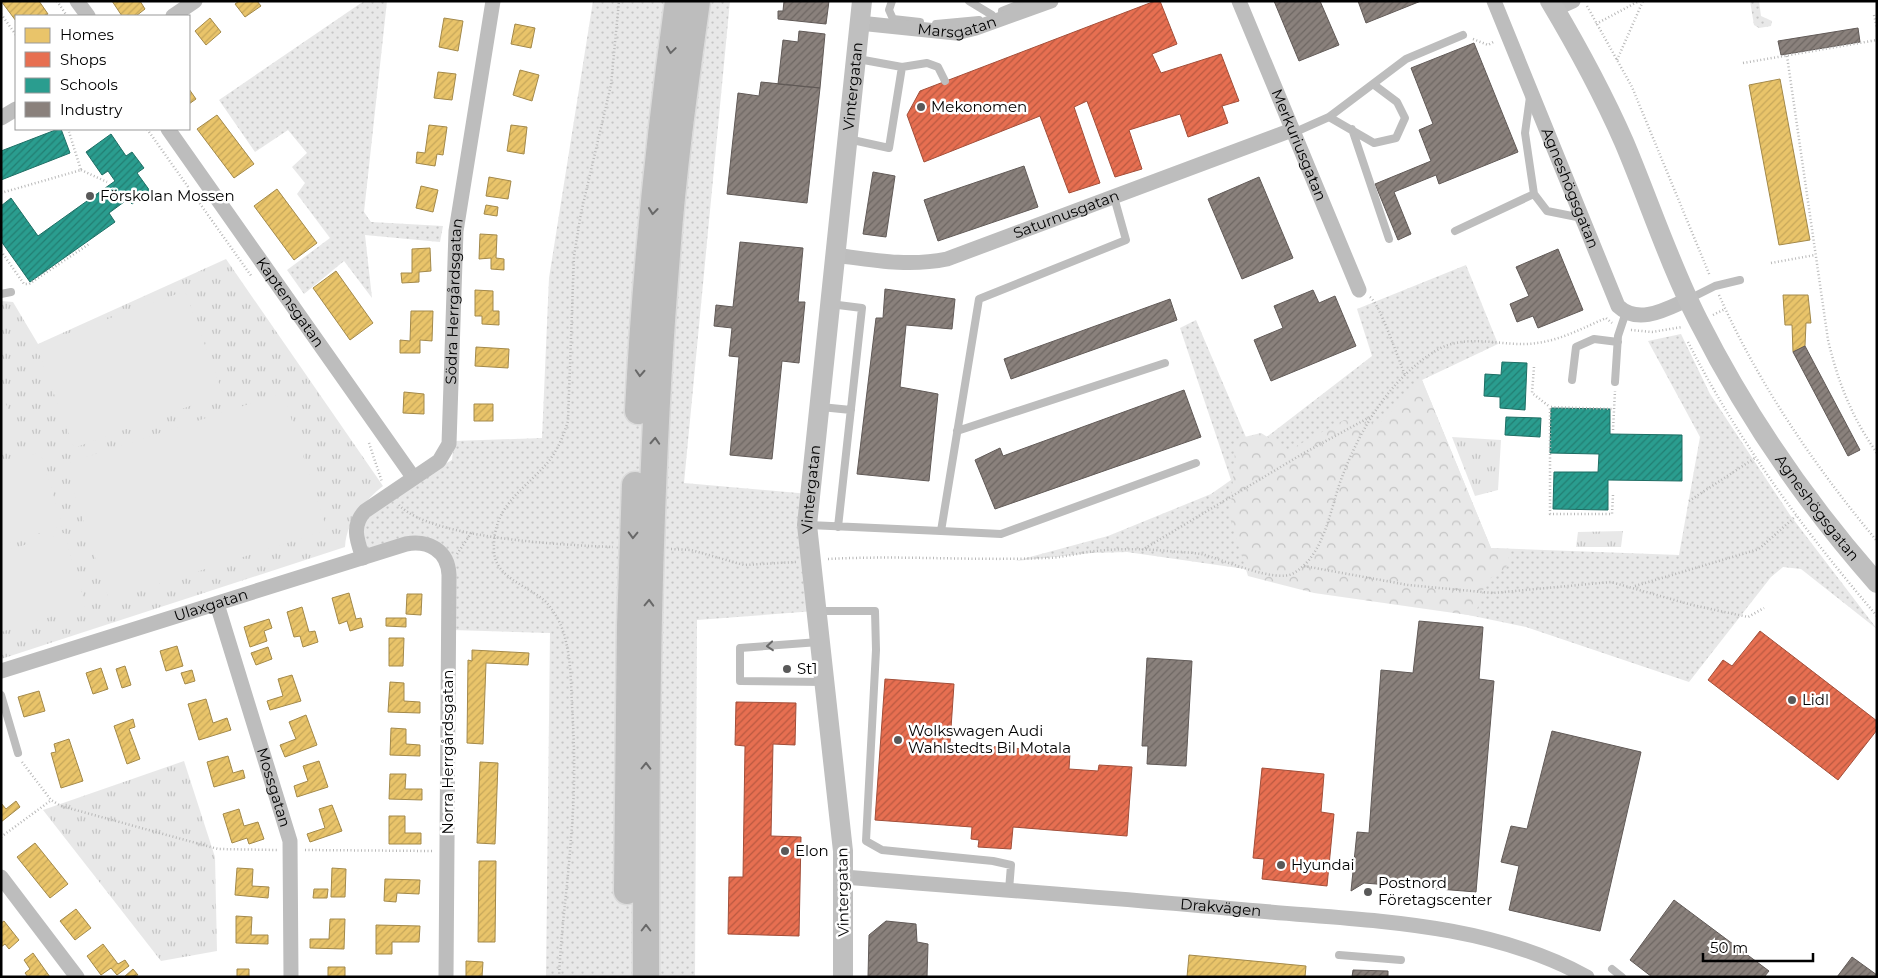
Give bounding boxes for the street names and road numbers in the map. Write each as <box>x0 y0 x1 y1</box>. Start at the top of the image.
street label: Marsgatan <box>917 11 999 42</box>
street label: Vintergatan <box>838 41 867 132</box>
street label: Merkuriusgatan <box>1268 86 1331 204</box>
street label: Agneshögsgatan <box>1538 125 1604 251</box>
street label: Saturnusgatan <box>1010 185 1122 242</box>
street label: Södra Herrgårdsgatan <box>441 217 467 385</box>
street label: Kaptensgatan <box>252 253 329 351</box>
street label: Vintergatan <box>797 444 824 535</box>
street label: Agneshögsgatan <box>1771 451 1864 565</box>
street label: Ulaxgatan <box>171 584 250 625</box>
street label: Norra Herrgårdsgatan <box>438 669 457 835</box>
street label: Mossgatan <box>253 745 295 829</box>
street label: Vintergatan <box>832 847 853 937</box>
street label: Drakvägen <box>1179 894 1262 920</box>

